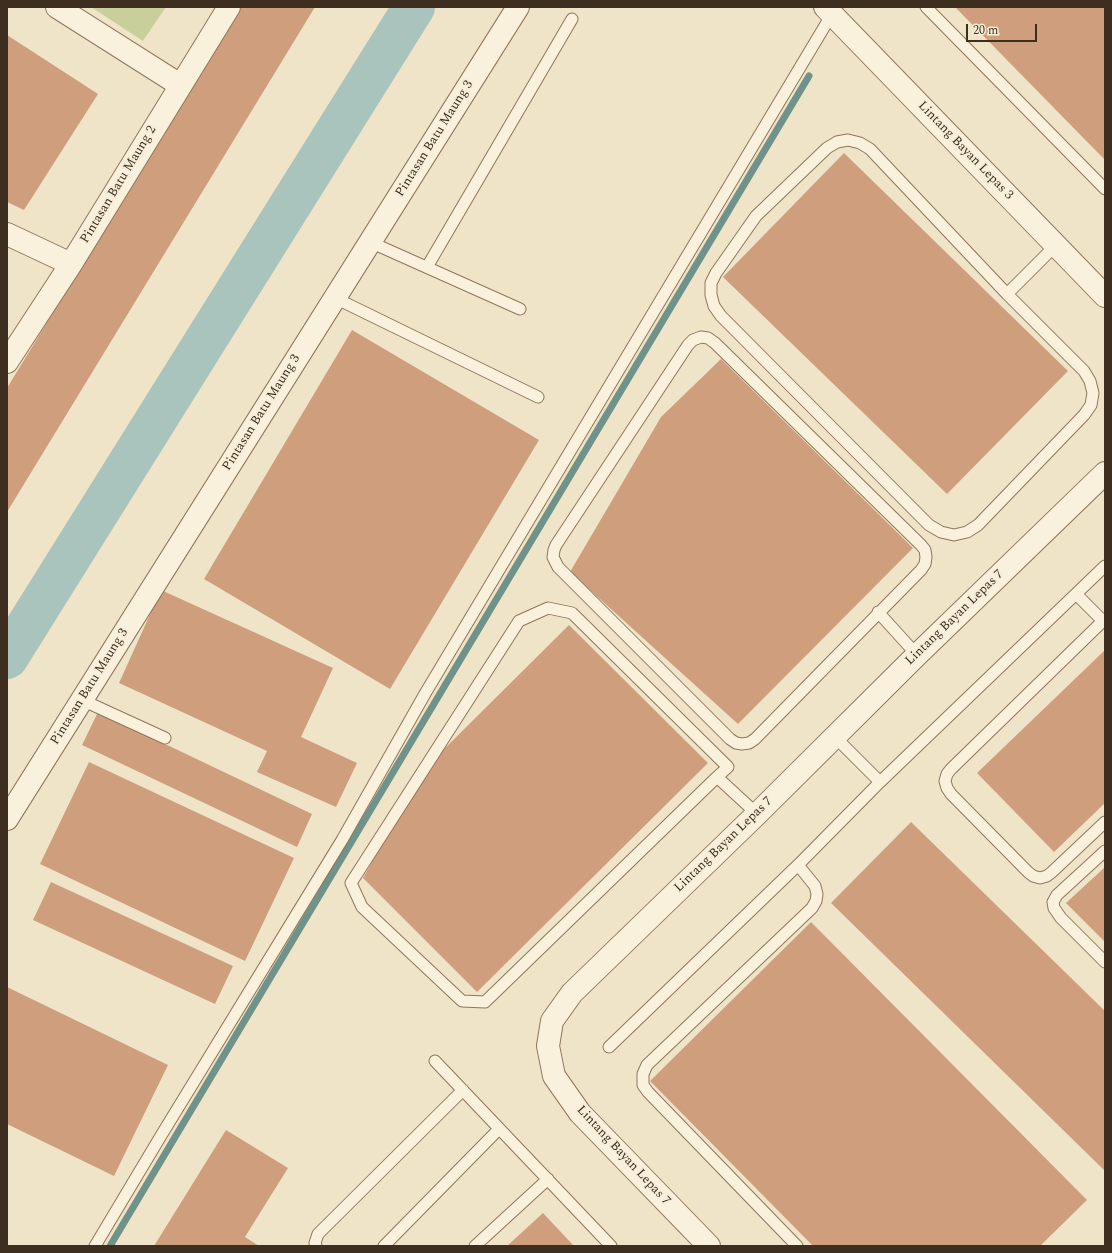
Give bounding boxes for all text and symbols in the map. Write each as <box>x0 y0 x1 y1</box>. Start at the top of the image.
scale bar <box>968 16 1039 42</box>
text: 20 m <box>973 21 998 40</box>
street label: Pintasan Batu Maung 3 <box>393 78 477 200</box>
street label: Lintang Bayan Lepas 3 <box>914 99 1016 203</box>
street label: Pintasan Batu Maung 2 <box>78 123 160 247</box>
street label: Pintasan Batu Maung 3 <box>220 352 304 474</box>
street label: Lintang Bayan Lepas 7 <box>903 567 1007 669</box>
street label: Pintasan Batu Maung 3 <box>48 626 132 748</box>
street label: Lintang Bayan Lepas 7 <box>672 794 776 896</box>
street label: Lintang Bayan Lepas 7 <box>573 1103 673 1209</box>

